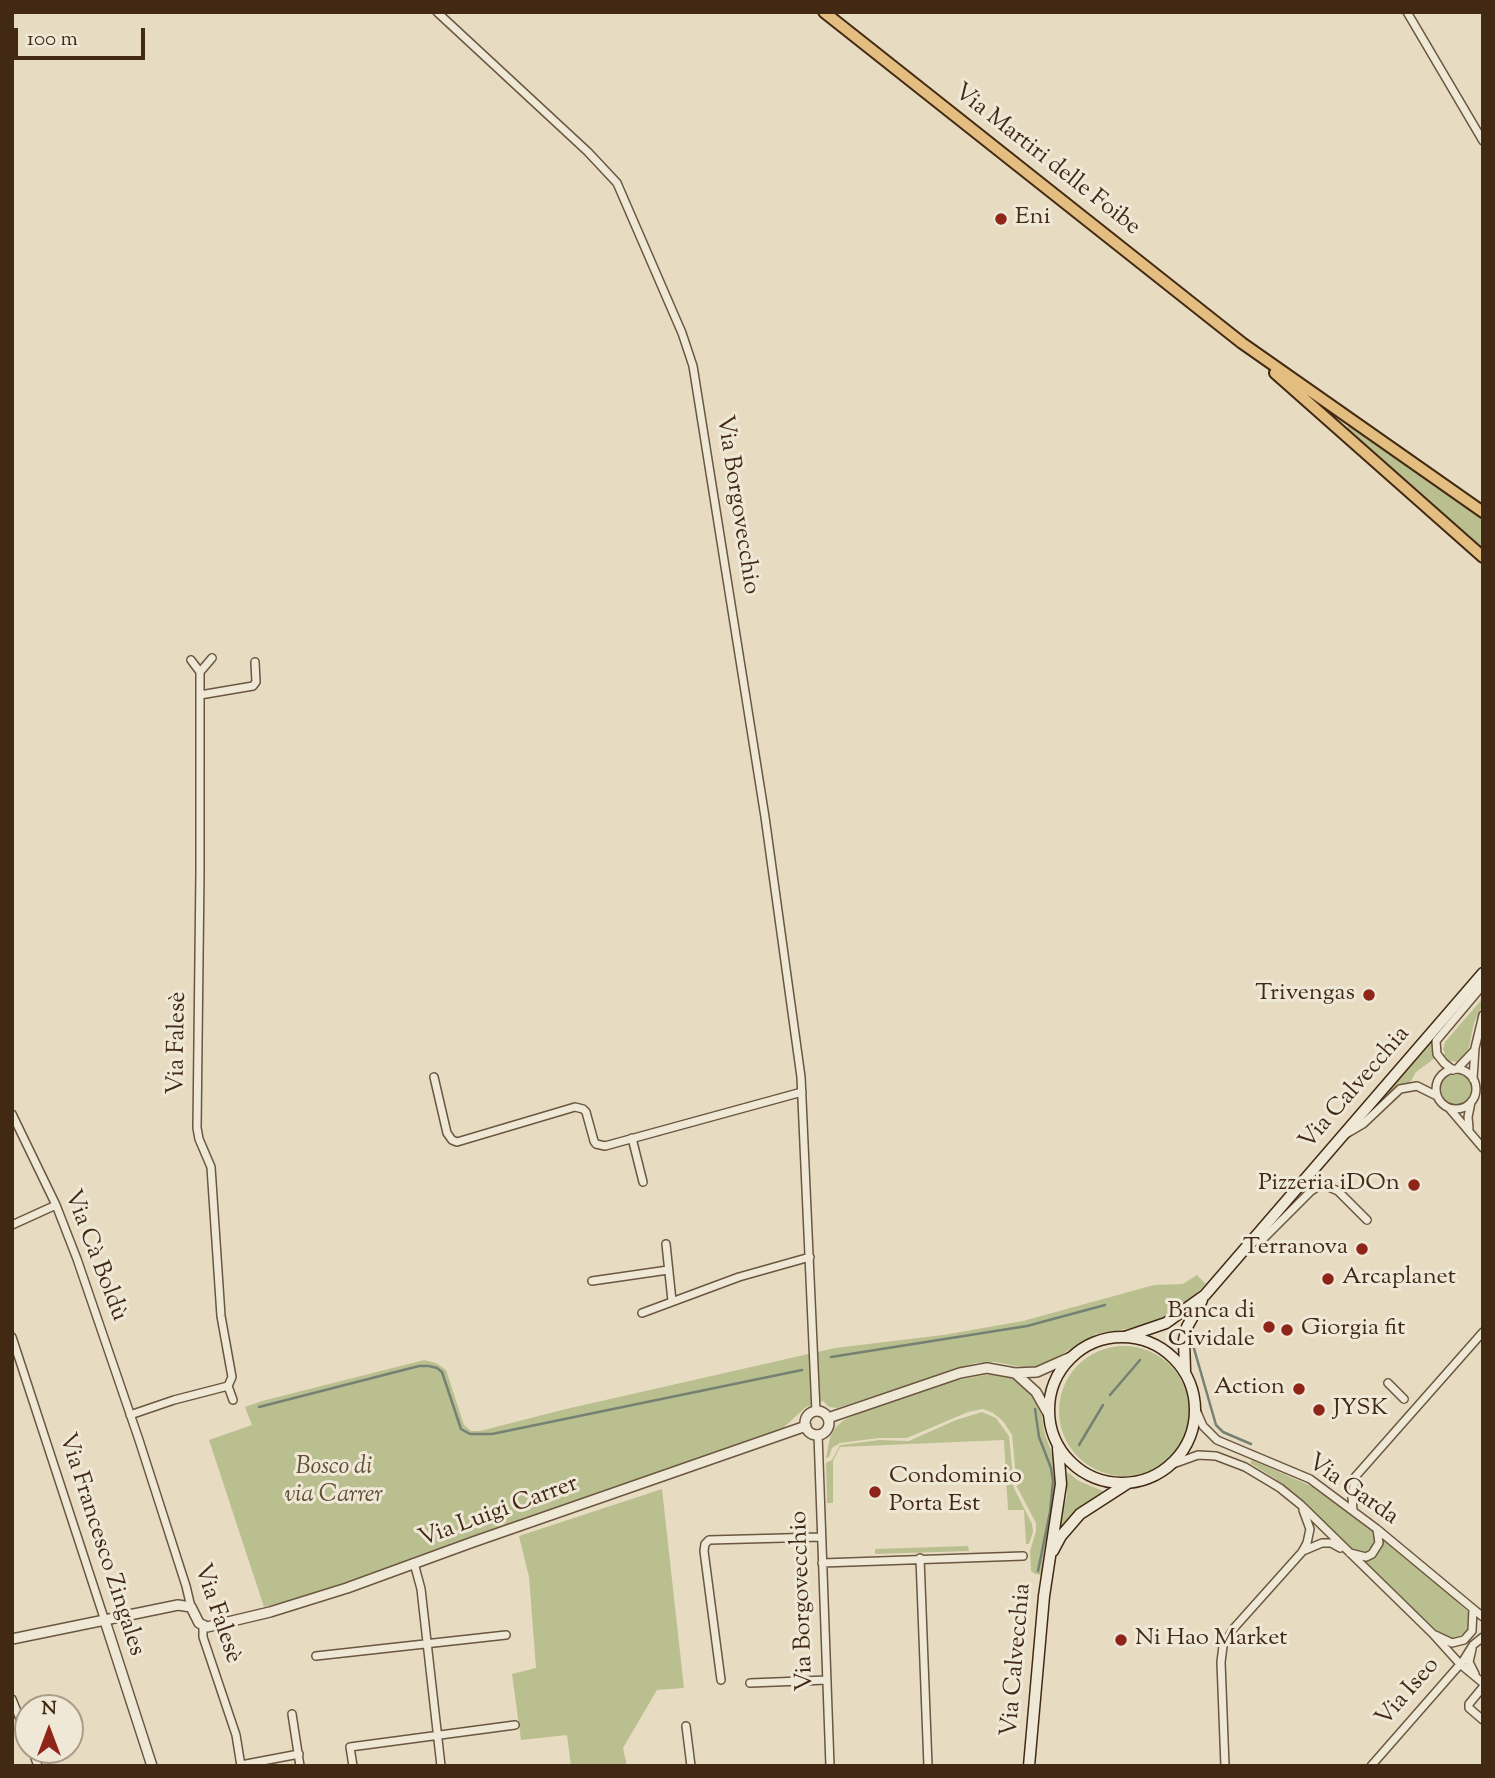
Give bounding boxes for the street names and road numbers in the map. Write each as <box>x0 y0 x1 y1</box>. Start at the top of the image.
street label: Via Martiri delle Foibe <box>947 79 1145 243</box>
street label: Via Borgovecchio <box>708 413 764 597</box>
street label: Via Falesè <box>164 991 194 1095</box>
street label: Via Calvecchia <box>1295 1021 1417 1157</box>
street label: Via Cà Boldù <box>56 1186 132 1326</box>
street label: Via Francesco Zingales <box>50 1430 150 1660</box>
street label: Via Garda <box>1301 1449 1403 1533</box>
street label: Via Luigi Carrer <box>415 1471 583 1555</box>
street label: Via Borgovecchio <box>786 1510 822 1692</box>
street label: Via Falesè <box>186 1561 246 1667</box>
street label: Via Calvecchia <box>997 1582 1039 1738</box>
street label: Via Iseo <box>1371 1652 1447 1734</box>

